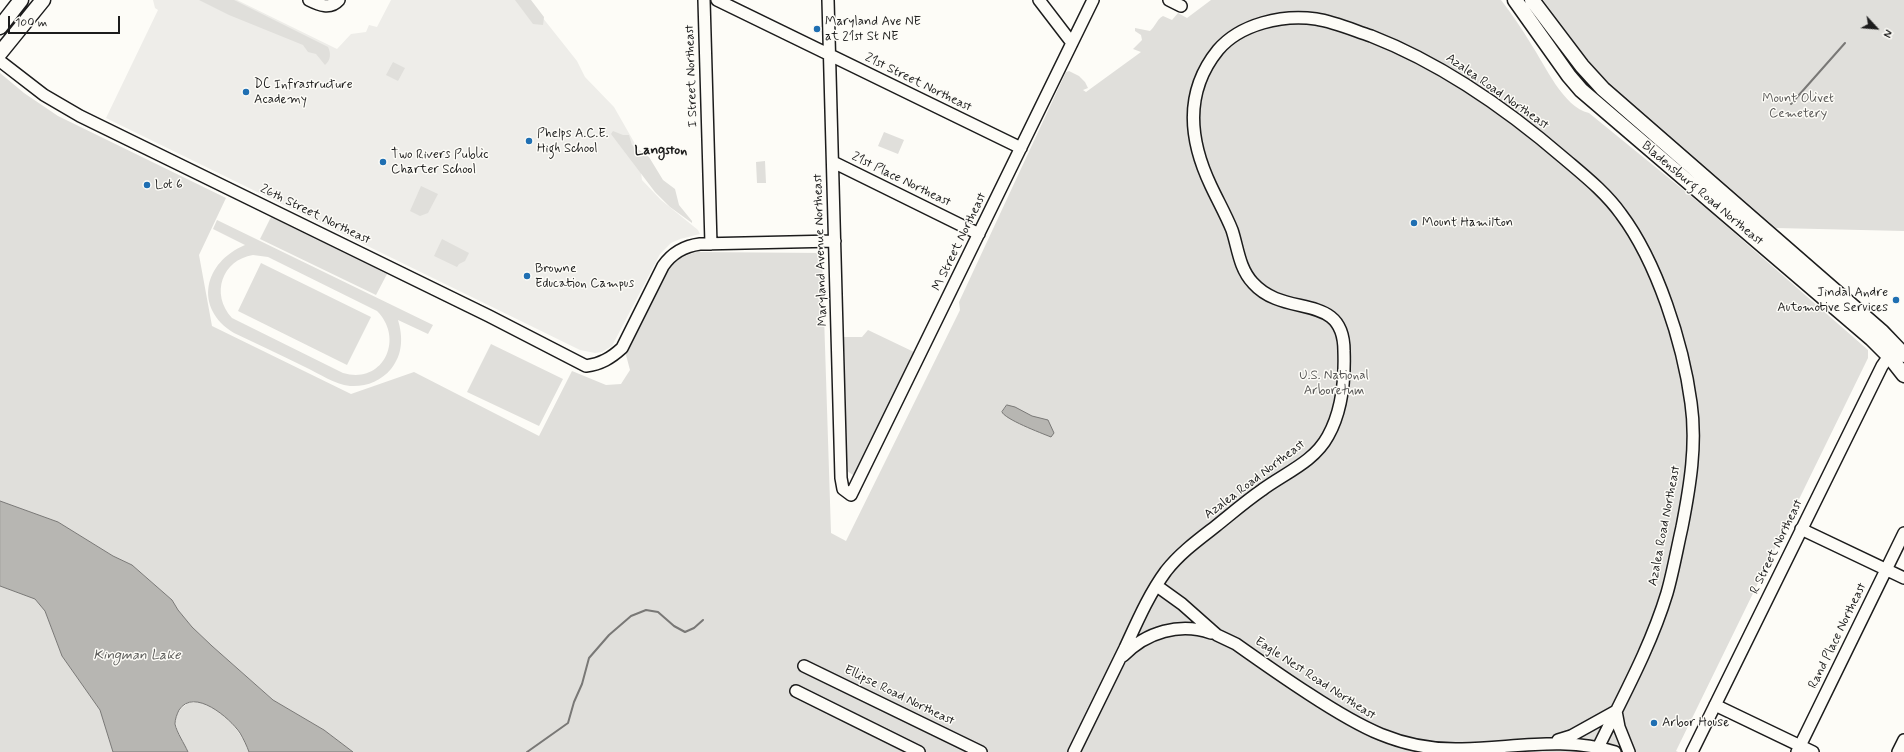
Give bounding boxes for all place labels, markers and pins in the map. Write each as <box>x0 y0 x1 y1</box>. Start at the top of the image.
place label: Maryland Ave NE at 21st St NE <box>825 14 921 45</box>
marker: Maryland Ave NE at 21st St NE <box>812 24 822 34</box>
place label: DC Infrastructure Academy <box>254 77 353 108</box>
marker: DC Infrastructure Academy <box>241 87 251 97</box>
place label: Phelps A.C.E. High School <box>537 126 609 157</box>
marker: Phelps A.C.E. High School <box>524 136 534 146</box>
place label: Two Rivers Public Charter School <box>391 147 489 178</box>
marker: Two Rivers Public Charter School <box>378 157 388 167</box>
place label: Lot 6 <box>155 177 183 193</box>
marker: Lot 6 <box>142 180 152 190</box>
place label: Mount Hamilton <box>1422 215 1513 231</box>
marker: Mount Hamilton <box>1409 218 1419 228</box>
place label: Browne Education Campus <box>535 261 634 292</box>
marker: Browne Education Campus <box>522 271 532 281</box>
place label: Jindal Andre Automotive Services <box>1777 285 1888 316</box>
marker: Jindal Andre Automotive Services <box>1891 295 1901 305</box>
place label: Arbor House <box>1662 715 1729 731</box>
marker: Arbor House <box>1649 718 1659 728</box>

